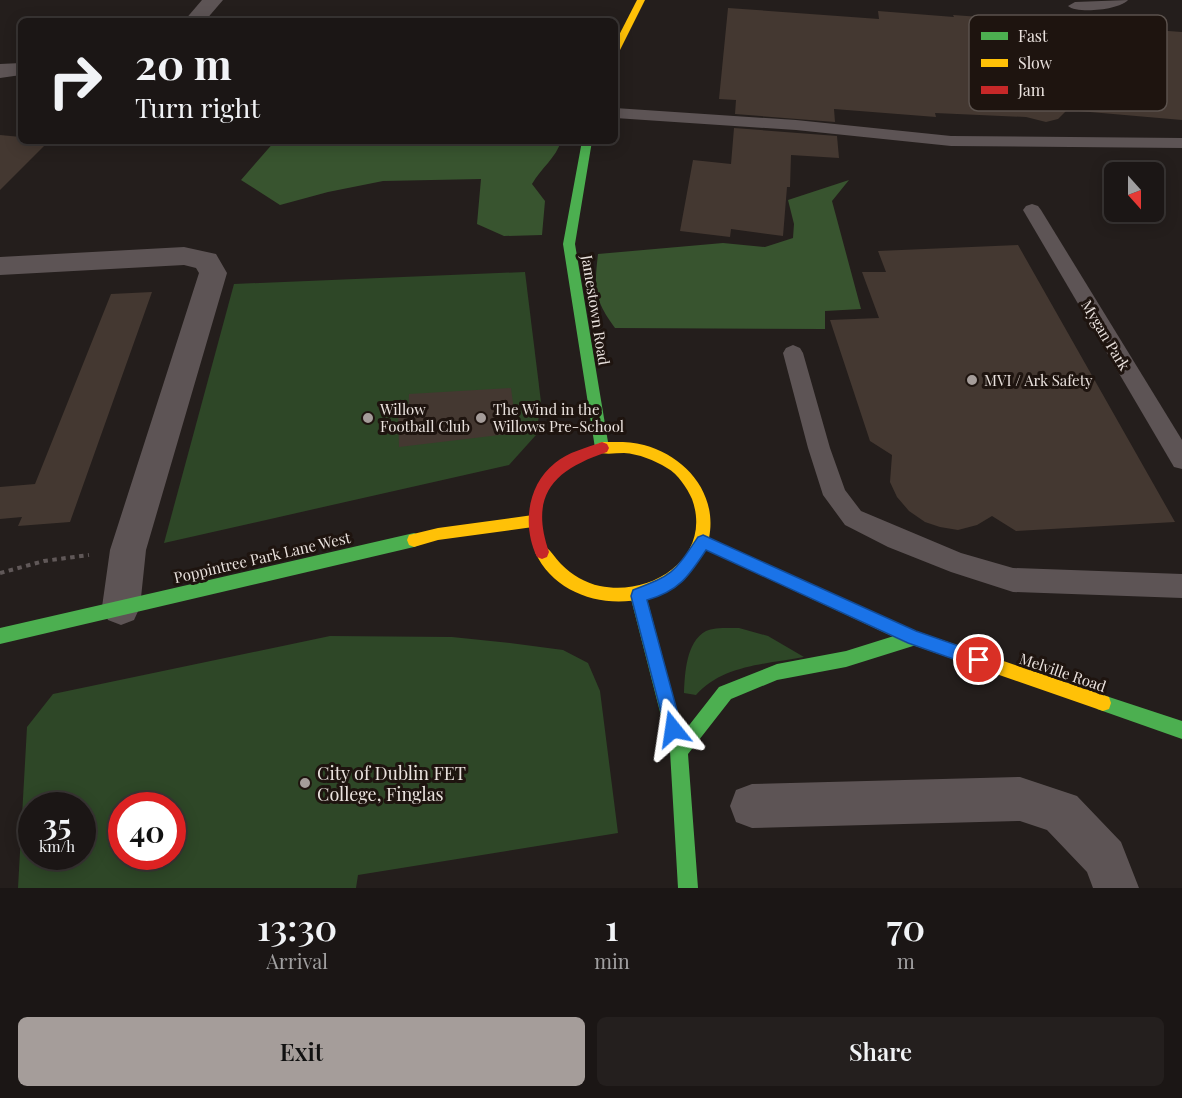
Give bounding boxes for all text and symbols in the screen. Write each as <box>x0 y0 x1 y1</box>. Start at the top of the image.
legend <box>969 15 1167 111</box>
text: Fast <box>1018 25 1048 46</box>
text: 20 m <box>135 35 232 91</box>
icon: right <box>36 42 114 120</box>
text: Slow <box>1018 52 1053 73</box>
text: Jam <box>1017 79 1045 100</box>
text: Turn right <box>135 89 260 125</box>
north arrow <box>1104 162 1164 222</box>
map controls <box>1104 162 1164 222</box>
street label: Jamestown Road <box>577 252 615 367</box>
street label: Mygan Park <box>1077 296 1135 375</box>
place label: MVI / Ark Safety <box>984 370 1093 390</box>
marker: MVI / Ark Safety <box>965 373 979 387</box>
place label: Willow Football Club <box>379 399 470 436</box>
place label: The Wind in the Willows Pre-School <box>492 399 624 436</box>
marker: Willow Football Club <box>361 411 375 425</box>
marker: The Wind in the Willows Pre-School <box>474 411 488 425</box>
street label: Poppintree Park Lane West <box>172 527 353 587</box>
pin <box>953 634 1004 685</box>
icon: arrive <box>962 643 995 676</box>
street label: Melville Road <box>1017 648 1109 696</box>
position arrow <box>641 697 705 761</box>
place label: City of Dublin FET College, Finglas <box>317 761 466 806</box>
marker: City of Dublin FET College, Finglas <box>298 776 312 790</box>
speed limit sign: 40 <box>108 792 186 870</box>
text: 35 <box>43 804 71 844</box>
text: km/h <box>39 836 75 856</box>
text: 13:30 <box>257 902 337 950</box>
text: 1 <box>605 902 619 950</box>
text: 70 <box>887 902 925 950</box>
text: Arrival <box>266 947 328 974</box>
text: min <box>594 947 630 974</box>
text: m <box>897 947 915 974</box>
button: Exit <box>18 1017 585 1086</box>
button: Share <box>597 1017 1164 1086</box>

